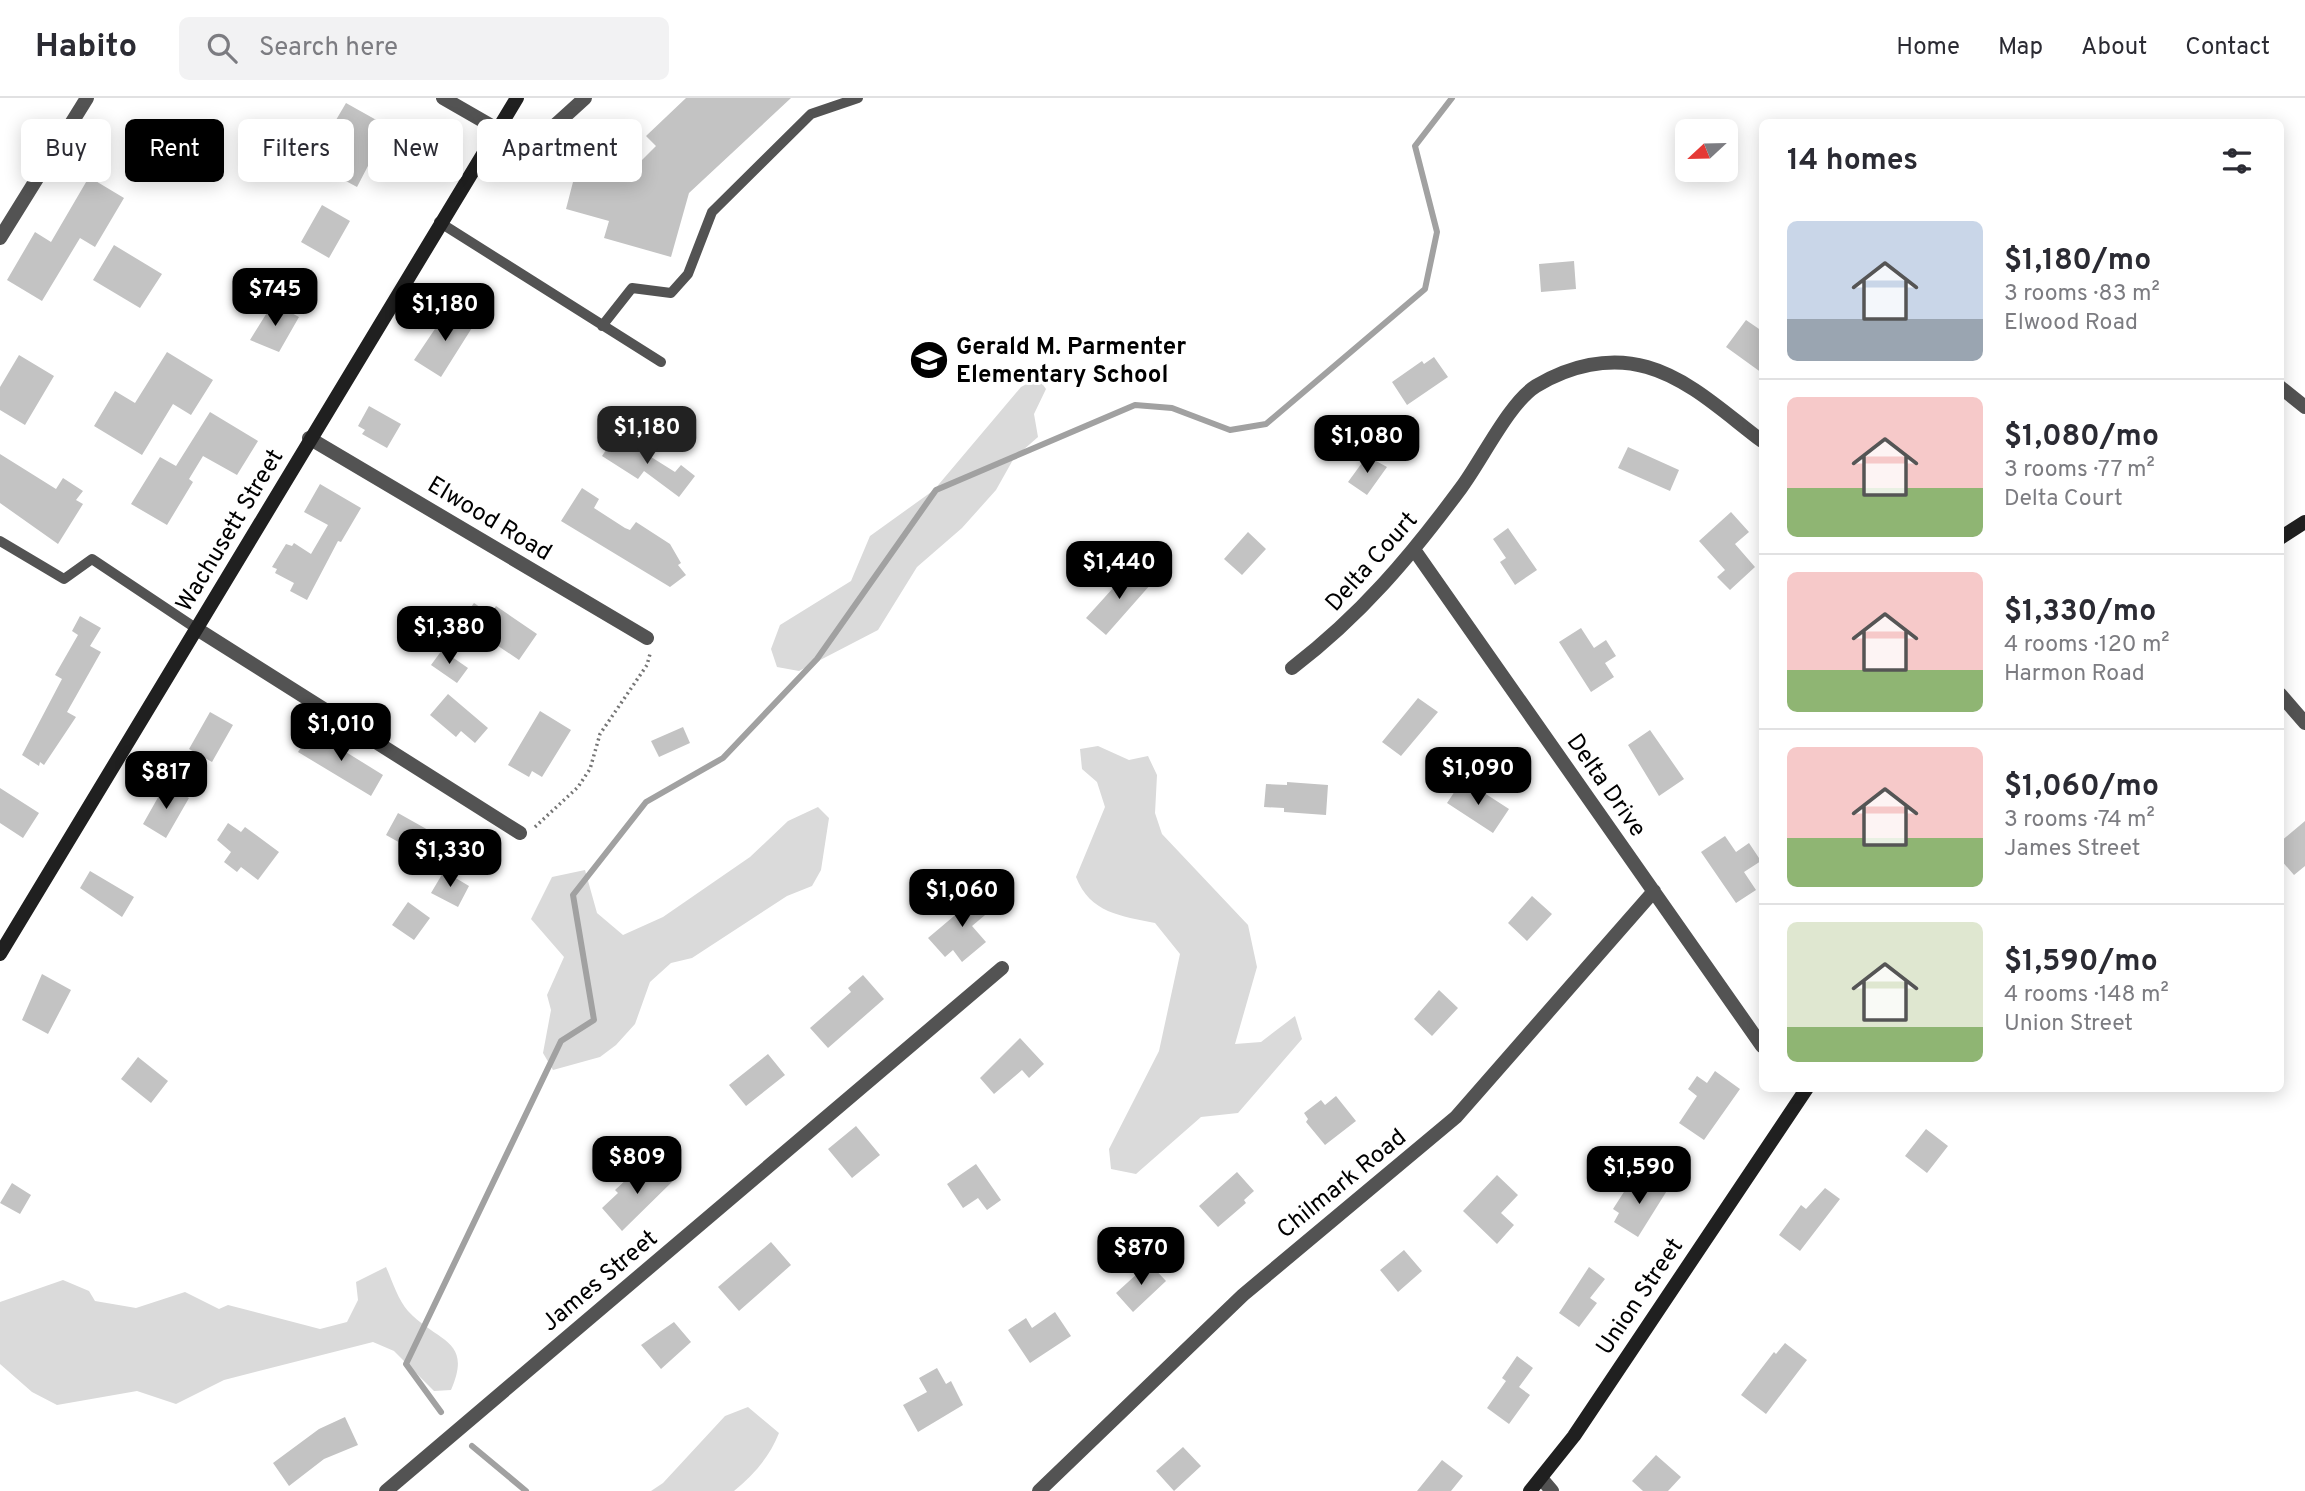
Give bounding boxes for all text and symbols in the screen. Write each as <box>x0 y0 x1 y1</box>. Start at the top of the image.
search box <box>179 17 669 80</box>
text: Habito <box>35 27 137 69</box>
icon: search <box>203 29 241 67</box>
text: Search here <box>259 32 398 65</box>
text: Home <box>1896 33 1960 63</box>
text: Map <box>1998 33 2043 63</box>
text: About <box>2081 33 2147 63</box>
text: Contact <box>2185 33 2270 63</box>
chip: Buy <box>21 119 111 182</box>
chip: Rent <box>125 119 224 182</box>
chip: Filters <box>238 119 354 182</box>
chip: New <box>368 119 463 182</box>
chip: Apartment <box>477 119 642 182</box>
north arrow <box>1675 119 1738 182</box>
map controls <box>1675 119 1738 182</box>
icon: filters <box>2218 142 2256 180</box>
text: 14 homes <box>1787 143 1918 180</box>
text: $1,180/mo <box>2004 243 2151 280</box>
icon: home <box>1843 249 1927 333</box>
pin: $745 <box>234 268 316 328</box>
text: $745 <box>248 276 302 305</box>
text: 3 rooms · 83 m² <box>2004 280 2160 309</box>
pin: $1,180 <box>388 284 502 343</box>
text: $1,180 <box>411 291 479 320</box>
text: Elwood Road <box>2004 309 2138 338</box>
place label: Gerald M. Parmenter Elementary School <box>956 333 1186 391</box>
school or university icon: Gerald M. Parmenter Elementary School <box>908 339 950 381</box>
pin: $1,180 <box>590 406 704 466</box>
text: $1,180 <box>613 414 681 443</box>
pin: $1,080 <box>1310 416 1424 475</box>
text: $1,080/mo <box>2004 419 2159 456</box>
text: $1,080 <box>1330 423 1404 452</box>
icon: home <box>1843 425 1927 509</box>
street label: Wachusett Street <box>170 444 291 618</box>
text: 3 rooms · 77 m² <box>2004 456 2155 485</box>
street label: Elwood Road <box>421 471 557 569</box>
text: Delta Court <box>2004 485 2123 514</box>
street label: Delta Court <box>1320 506 1425 618</box>
pin: $1,440 <box>1062 542 1176 601</box>
text: $1,440 <box>1082 549 1156 578</box>
text: $1,330/mo <box>2004 594 2156 631</box>
icon: home <box>1843 600 1927 684</box>
pin: $1,380 <box>392 606 506 666</box>
text: $1,380 <box>413 614 485 643</box>
text: 4 rooms · 120 m² <box>2004 631 2170 660</box>
text: Harmon Road <box>2004 660 2145 689</box>
pin: $1,010 <box>284 704 398 763</box>
text: $1,010 <box>307 711 375 740</box>
street label: Delta Drive <box>1559 729 1652 844</box>
pin: $1,090 <box>1421 748 1535 807</box>
pin: $817 <box>125 752 207 811</box>
text: $1,090 <box>1441 755 1515 784</box>
text: $817 <box>141 759 191 788</box>
text: $1,060/mo <box>2004 769 2159 806</box>
icon: home <box>1843 775 1927 859</box>
text: 3 rooms · 74 m² <box>2004 806 2155 835</box>
pin: $1,330 <box>393 830 507 889</box>
text: James Street <box>2004 835 2140 864</box>
text: $1,330 <box>414 837 486 866</box>
pin: $1,060 <box>905 870 1019 929</box>
text: $1,060 <box>925 877 999 906</box>
text: $1,590/mo <box>2004 944 2158 981</box>
icon: home <box>1843 950 1927 1034</box>
text: 4 rooms · 148 m² <box>2004 981 2169 1010</box>
text: Union Street <box>2004 1010 2133 1039</box>
street label: Chilmark Road <box>1271 1123 1413 1246</box>
pin: $809 <box>596 1136 678 1196</box>
text: $809 <box>608 1144 666 1173</box>
pin: $1,590 <box>1582 1146 1696 1206</box>
text: $1,590 <box>1603 1154 1675 1183</box>
street label: James Street <box>536 1224 664 1339</box>
pin: $870 <box>1100 1228 1182 1287</box>
street label: Union Street <box>1591 1233 1691 1361</box>
text: $870 <box>1113 1235 1169 1264</box>

